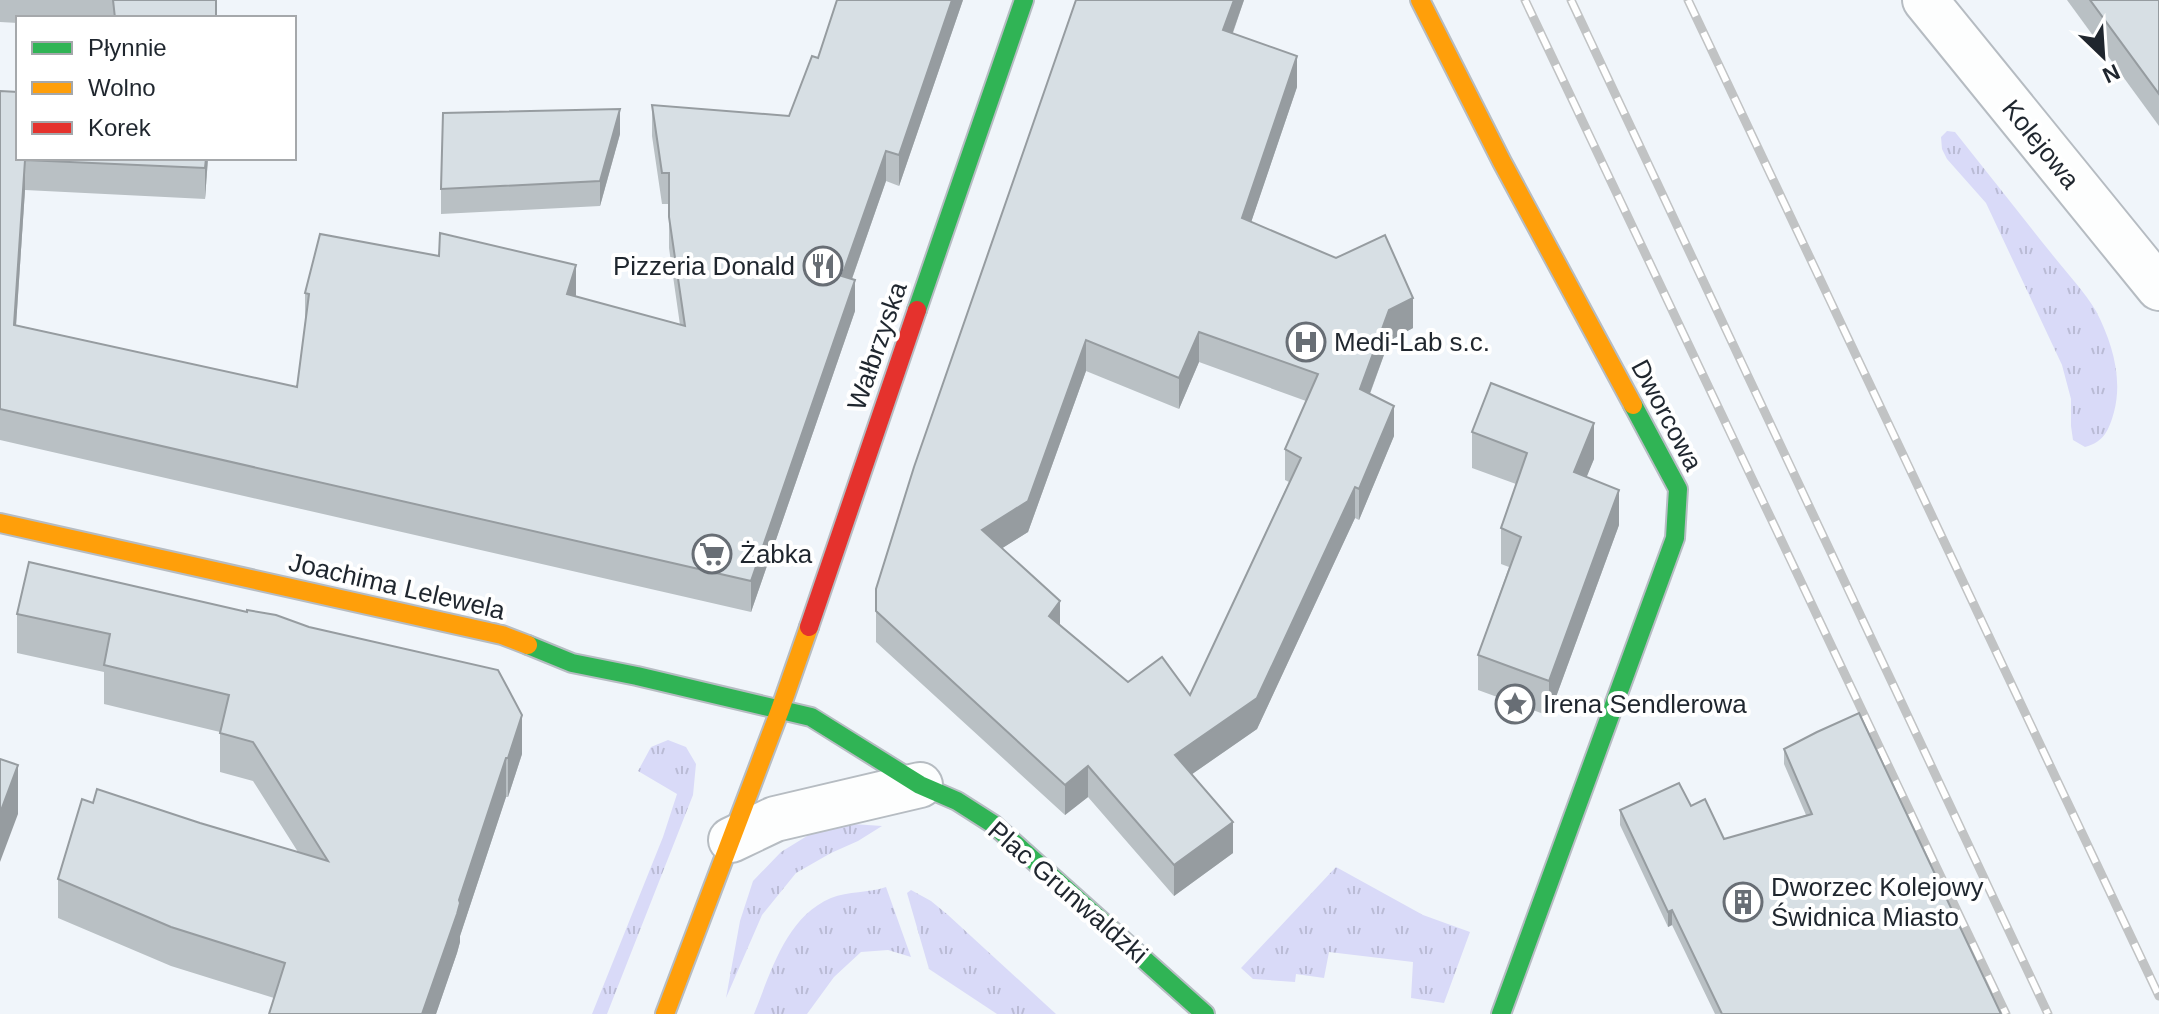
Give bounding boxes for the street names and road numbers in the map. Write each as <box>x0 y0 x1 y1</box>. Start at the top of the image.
street label: Kolejowa <box>1996 94 2086 195</box>
street label: Wałbrzyska <box>841 278 913 414</box>
street label: Dworcowa <box>1625 354 1709 476</box>
street label: Joachima Lelewela <box>286 547 509 626</box>
street label: Plac Grunwaldzki <box>982 815 1154 969</box>

